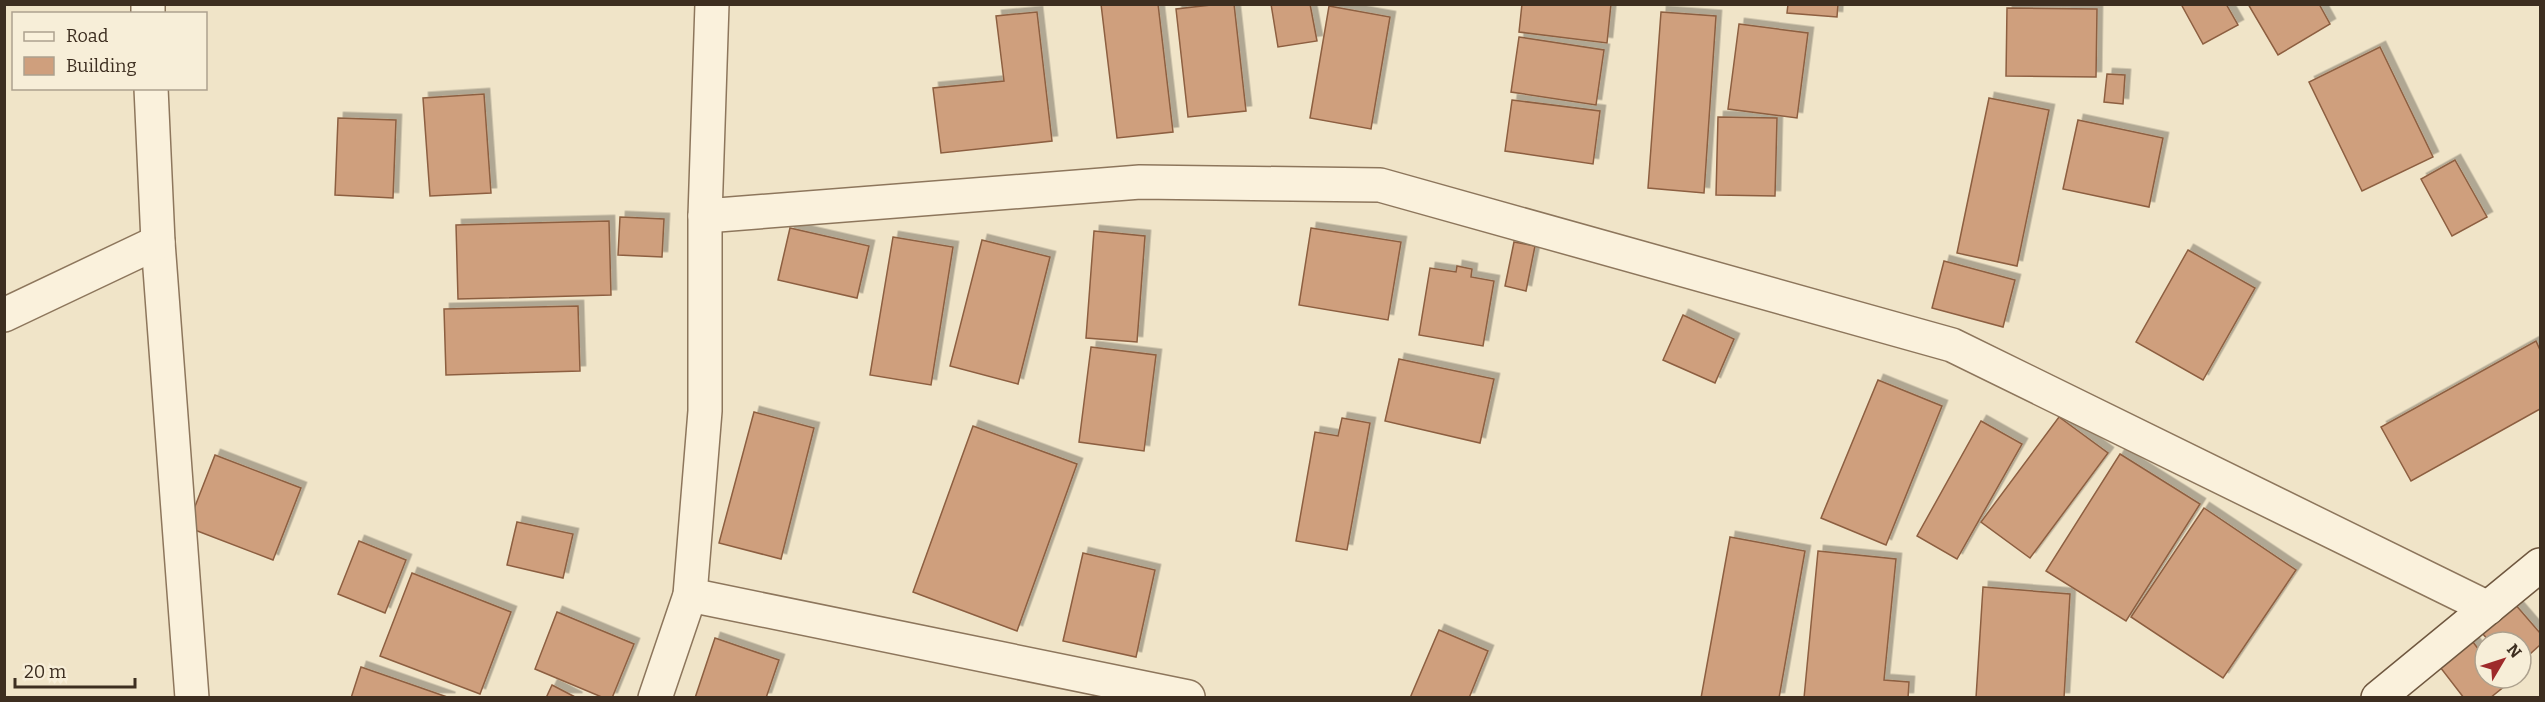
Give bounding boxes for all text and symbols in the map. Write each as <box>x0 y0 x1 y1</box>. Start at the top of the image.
legend <box>12 12 207 90</box>
text: Road <box>66 25 109 47</box>
text: Building <box>66 55 137 77</box>
north arrow <box>2473 630 2533 690</box>
text: N <box>2503 640 2526 662</box>
scale bar <box>15 651 135 689</box>
text: 20 m <box>24 661 66 683</box>

